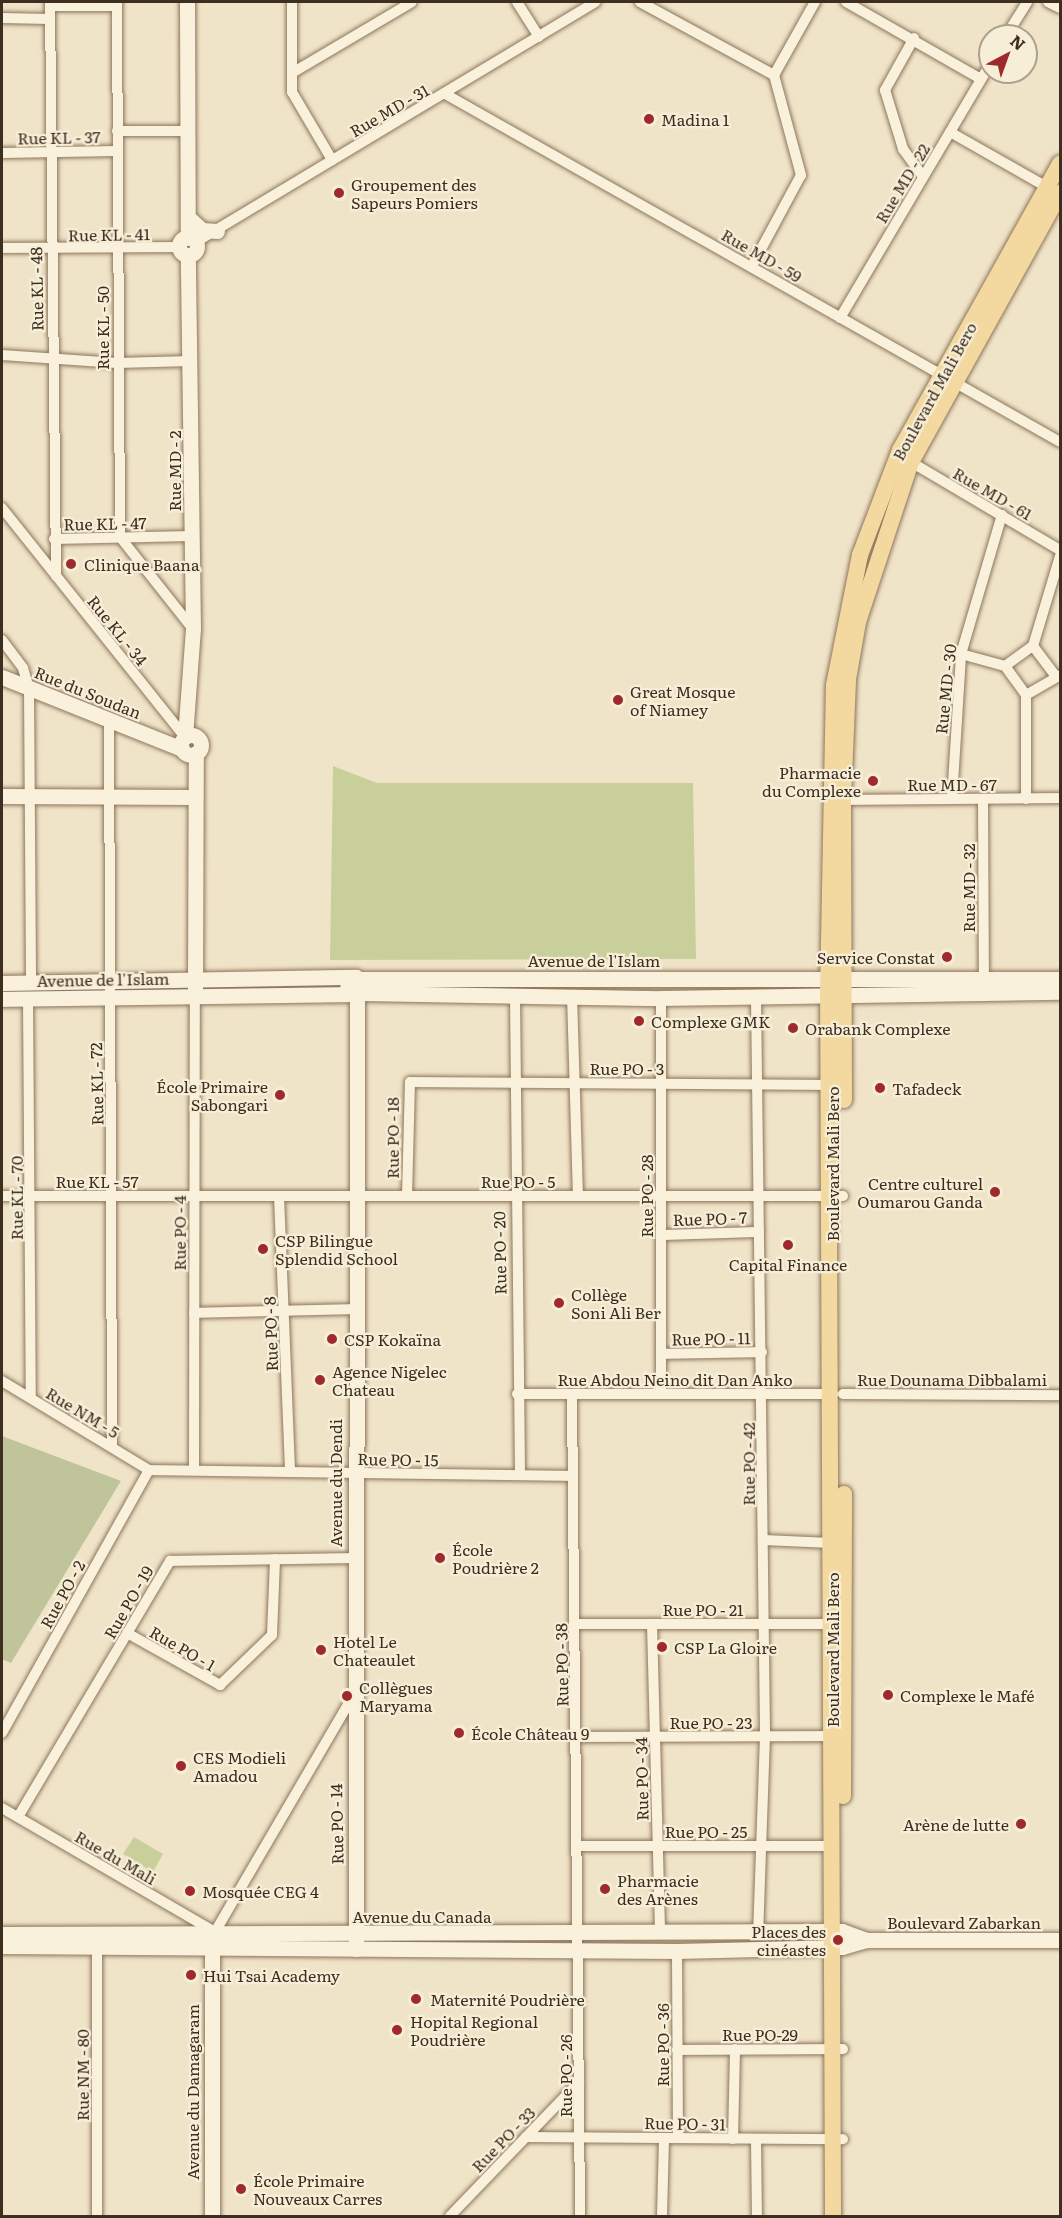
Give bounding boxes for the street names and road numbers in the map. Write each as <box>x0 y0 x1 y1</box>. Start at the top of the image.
street label: Rue MD - 31 <box>346 80 432 140</box>
street label: Rue KL - 37 <box>17 127 101 147</box>
street label: Rue MD - 22 <box>871 140 933 226</box>
street label: Rue KL - 41 <box>68 224 150 244</box>
street label: Rue MD - 59 <box>718 224 806 286</box>
street label: Rue KL - 48 <box>26 247 46 331</box>
street label: Rue KL - 50 <box>92 286 112 370</box>
street label: Boulevard Mali Bero <box>888 319 980 463</box>
street label: Rue MD - 2 <box>164 431 184 511</box>
street label: Rue MD - 61 <box>950 463 1036 523</box>
street label: Rue KL - 47 <box>63 513 147 533</box>
street label: Rue KL - 34 <box>84 591 152 669</box>
street label: Rue MD - 30 <box>931 643 959 735</box>
street label: Rue du Soudan <box>32 662 144 722</box>
street label: Rue MD - 67 <box>907 774 997 794</box>
street label: Rue MD - 32 <box>958 843 978 933</box>
street label: Avenue de l'Islam <box>528 950 660 970</box>
street label: Avenue de l'Islam <box>36 968 170 990</box>
street label: Rue KL - 72 <box>86 1042 106 1126</box>
street label: Rue PO - 3 <box>589 1058 665 1078</box>
street label: Boulevard Mali Bero <box>822 1086 842 1242</box>
street label: Rue PO - 18 <box>382 1097 402 1179</box>
street label: Rue PO - 28 <box>636 1154 656 1238</box>
street label: Rue KL - 70 <box>6 1156 26 1240</box>
street label: Rue KL - 57 <box>55 1171 139 1191</box>
street label: Rue PO - 5 <box>481 1171 555 1191</box>
street label: Rue PO - 4 <box>169 1195 189 1271</box>
street label: Rue PO - 7 <box>672 1207 748 1229</box>
street label: Rue PO - 20 <box>489 1211 509 1295</box>
street label: Rue PO - 8 <box>259 1296 281 1372</box>
street label: Rue PO - 11 <box>671 1328 751 1348</box>
street label: Rue Abdou Neino dit Dan Anko <box>557 1369 793 1389</box>
street label: Rue Dounama Dibbalami <box>857 1369 1047 1389</box>
street label: Rue NM - 5 <box>43 1383 123 1441</box>
street label: Avenue du Dendi <box>325 1419 345 1547</box>
street label: Rue PO - 42 <box>738 1422 758 1506</box>
street label: Rue PO - 15 <box>357 1449 439 1469</box>
street label: Rue PO - 2 <box>36 1557 88 1631</box>
street label: Rue PO - 19 <box>99 1562 157 1642</box>
street label: Boulevard Mali Bero <box>822 1572 842 1728</box>
street label: Rue PO - 21 <box>662 1599 744 1619</box>
street label: Rue PO - 1 <box>147 1621 219 1675</box>
street label: Rue PO - 38 <box>551 1623 571 1707</box>
street label: Rue PO - 23 <box>669 1712 753 1732</box>
street label: Rue PO - 34 <box>631 1737 651 1821</box>
street label: Rue PO - 14 <box>326 1783 346 1865</box>
street label: Rue PO - 25 <box>665 1821 747 1841</box>
street label: Rue du Mali <box>72 1826 160 1888</box>
street label: Avenue du Canada <box>352 1906 492 1926</box>
street label: Boulevard Zabarkan <box>887 1912 1041 1932</box>
street label: Rue PO - 36 <box>652 2003 672 2087</box>
street label: Avenue du Damagaram <box>182 2004 202 2180</box>
street label: Rue PO-29 <box>722 2024 798 2044</box>
street label: Rue NM - 80 <box>72 2029 92 2121</box>
street label: Rue PO - 26 <box>555 2034 575 2118</box>
street label: Rue PO - 33 <box>467 2102 539 2176</box>
street label: Rue PO - 31 <box>644 2113 726 2133</box>

